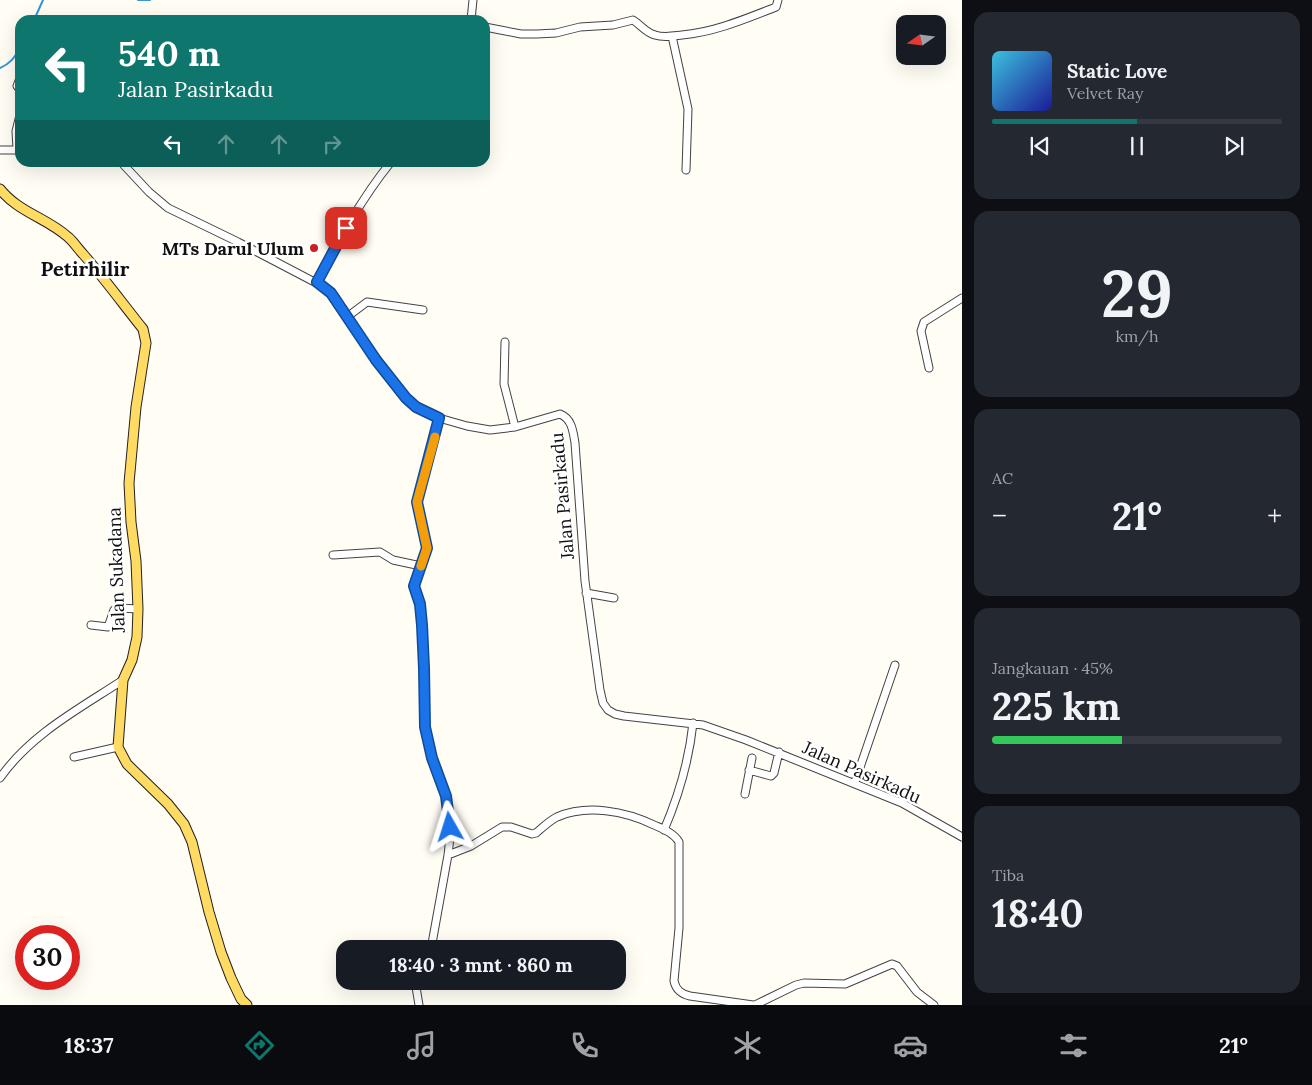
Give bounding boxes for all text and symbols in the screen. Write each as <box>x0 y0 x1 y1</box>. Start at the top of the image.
north arrow <box>896 15 946 65</box>
map controls <box>896 15 946 65</box>
text: 540 m <box>118 31 220 76</box>
icon: left <box>35 35 100 100</box>
text: Static Love <box>1067 59 1167 83</box>
text: Jalan Pasirkadu <box>118 75 274 103</box>
text: Velvet Ray <box>1067 83 1143 103</box>
icon: left <box>159 130 187 158</box>
icon: ahead <box>212 130 240 158</box>
icon: ahead <box>265 130 293 158</box>
icon: right <box>318 130 346 158</box>
icon: previous <box>1026 132 1054 160</box>
icon: pause <box>1123 132 1151 160</box>
icon: next <box>1220 132 1248 160</box>
pin <box>325 207 367 249</box>
icon: arrive <box>332 214 360 242</box>
place label: MTs Darul Ulum <box>162 237 304 260</box>
marker: MTs Darul Ulum <box>308 242 320 254</box>
text: 29 <box>1101 252 1173 335</box>
district label: Petirhilir <box>41 256 130 281</box>
text: km/h <box>1115 326 1159 346</box>
street label: Jalan Pasirkadu <box>545 431 579 561</box>
text: AC <box>992 468 1013 488</box>
text: 21° <box>1112 492 1162 540</box>
text: − <box>992 498 1007 534</box>
text: + <box>1267 498 1282 534</box>
street label: Jalan Sukadana <box>102 507 130 634</box>
text: Jangkauan · 45% <box>992 658 1113 678</box>
text: 225 km <box>992 682 1121 730</box>
street label: Jalan Pasirkadu <box>798 735 925 808</box>
position arrow <box>423 800 475 852</box>
text: Tiba <box>992 865 1024 885</box>
text: 18:40 <box>992 889 1084 937</box>
speed limit sign: 30 <box>15 925 80 990</box>
text: 18:40 · 3 mnt · 860 m <box>389 953 573 977</box>
icon: directions <box>242 1028 277 1063</box>
icon: music <box>404 1028 439 1063</box>
icon: phone <box>567 1028 602 1063</box>
icon: climate <box>730 1028 765 1063</box>
icon: car <box>893 1028 928 1063</box>
icon: filters <box>1056 1028 1091 1063</box>
text: 18:37 <box>64 1031 114 1059</box>
text: 21° <box>1219 1031 1248 1059</box>

